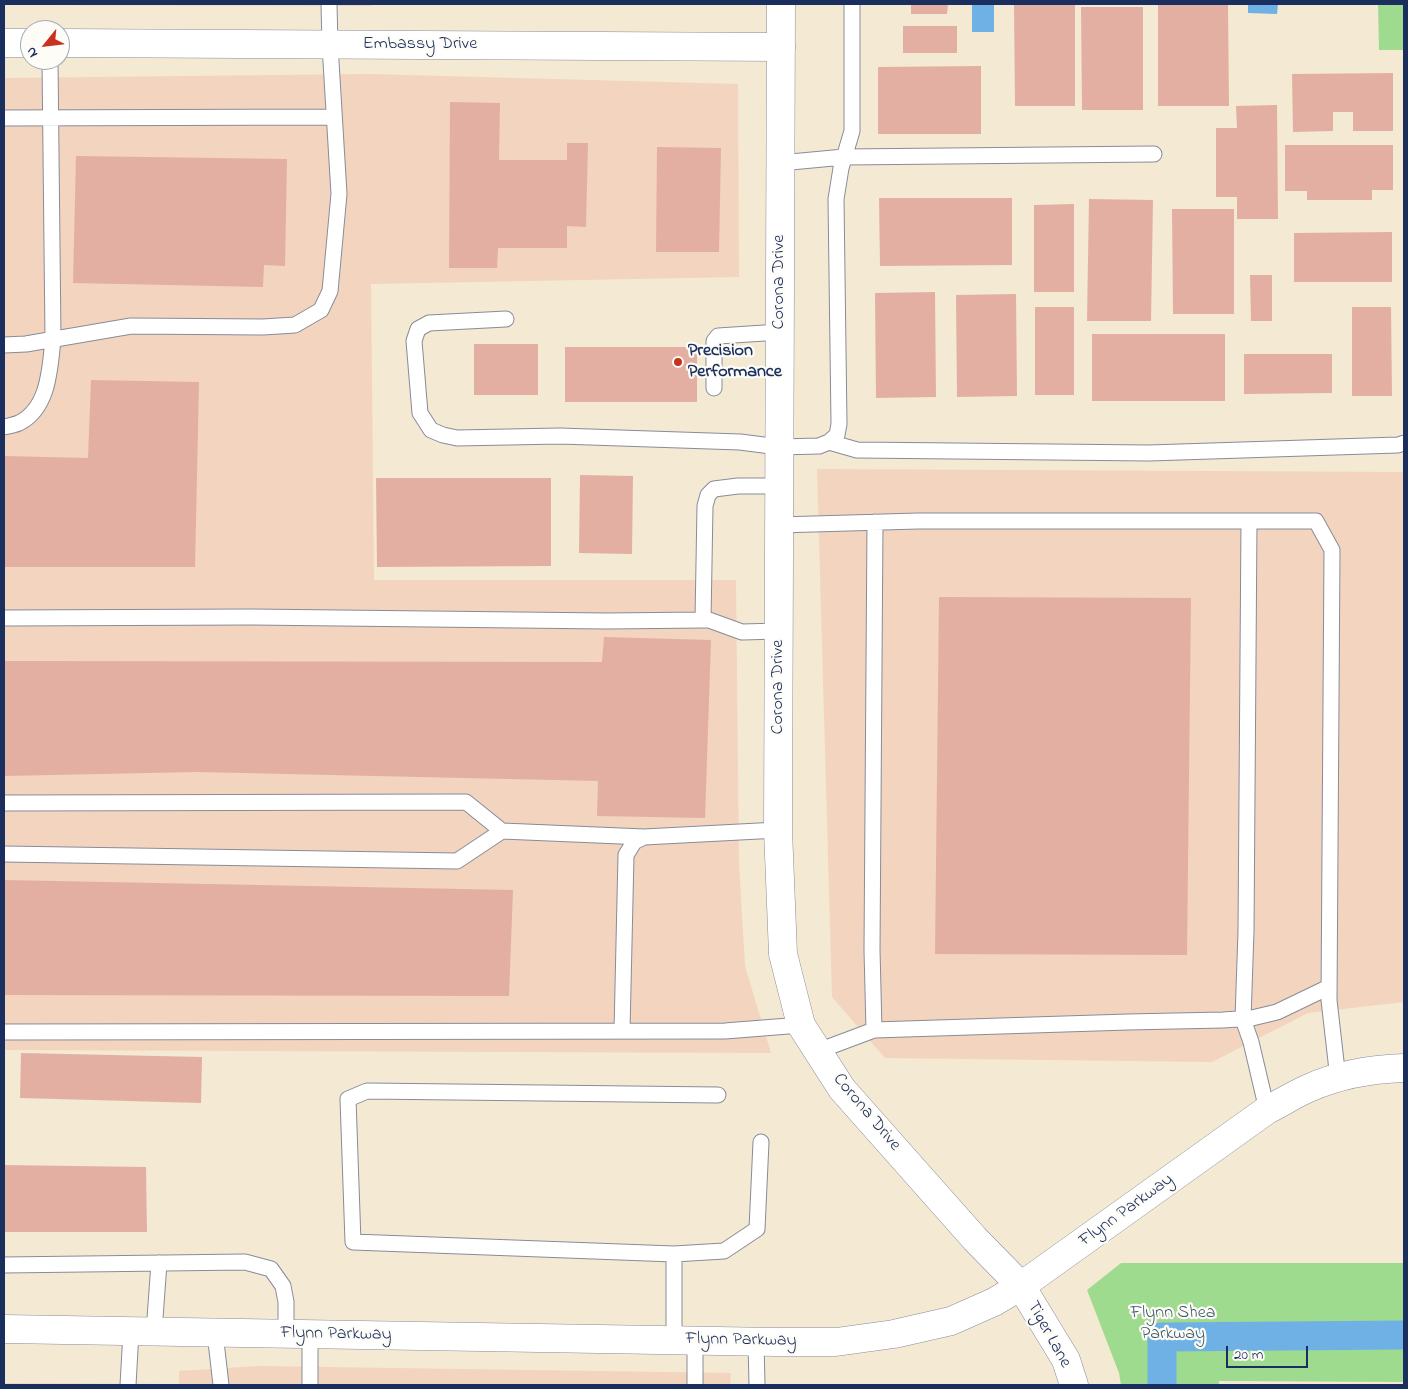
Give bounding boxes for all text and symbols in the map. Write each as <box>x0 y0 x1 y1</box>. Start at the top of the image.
north arrow <box>20 20 70 70</box>
street label: Embassy Drive <box>363 34 477 56</box>
text: N <box>21 43 44 61</box>
street label: Corona Drive <box>769 235 791 329</box>
place label: Precision Performance <box>688 341 782 384</box>
marker: Precision Performance <box>672 356 684 368</box>
street label: Corona Drive <box>768 640 790 734</box>
street label: Corona Drive <box>827 1070 905 1156</box>
street label: Flynn Parkway <box>1076 1170 1178 1252</box>
street label: Tiger Lane <box>1021 1298 1075 1372</box>
park label: Flynn Shea Parkway <box>1131 1303 1215 1346</box>
street label: Flynn Parkway <box>280 1323 392 1347</box>
street label: Flynn Parkway <box>685 1329 797 1353</box>
scale bar <box>1228 1336 1310 1368</box>
text: 20 m <box>1234 1344 1263 1366</box>

